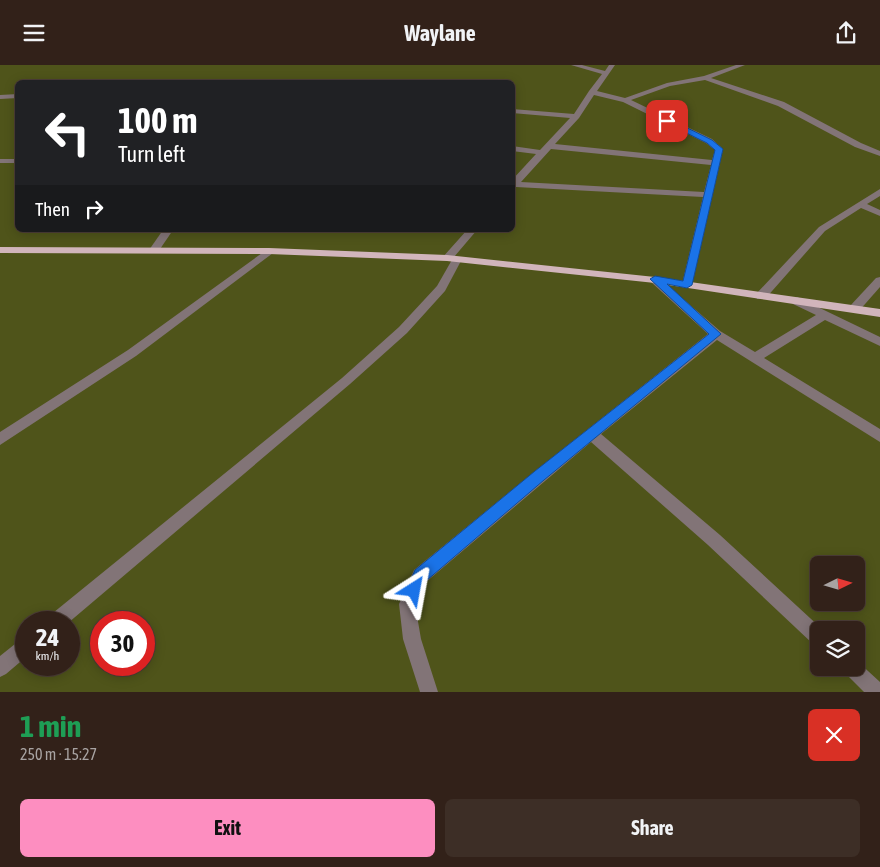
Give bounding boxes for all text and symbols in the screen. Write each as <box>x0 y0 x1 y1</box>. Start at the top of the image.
icon: menu <box>20 19 48 47</box>
icon: share <box>832 19 860 47</box>
text: Waylane <box>404 20 476 46</box>
icon: left <box>35 100 100 165</box>
text: 100 m <box>118 100 197 140</box>
pin <box>646 100 688 142</box>
icon: arrive <box>653 107 681 135</box>
text: Turn left <box>118 141 185 167</box>
icon: right <box>80 195 108 223</box>
text: Then <box>35 198 70 220</box>
north arrow <box>810 556 865 611</box>
map controls <box>810 556 865 676</box>
position arrow <box>387 563 439 615</box>
speed limit sign: 30 <box>90 611 155 676</box>
button: layers <box>810 621 865 676</box>
text: 24 <box>36 623 59 651</box>
text: km/h <box>36 649 59 663</box>
text: 1 min <box>20 709 81 743</box>
button: close <box>808 709 860 761</box>
text: 250 m · 15:27 <box>20 745 97 763</box>
button: Exit <box>20 799 435 857</box>
button: Share <box>445 799 860 857</box>

